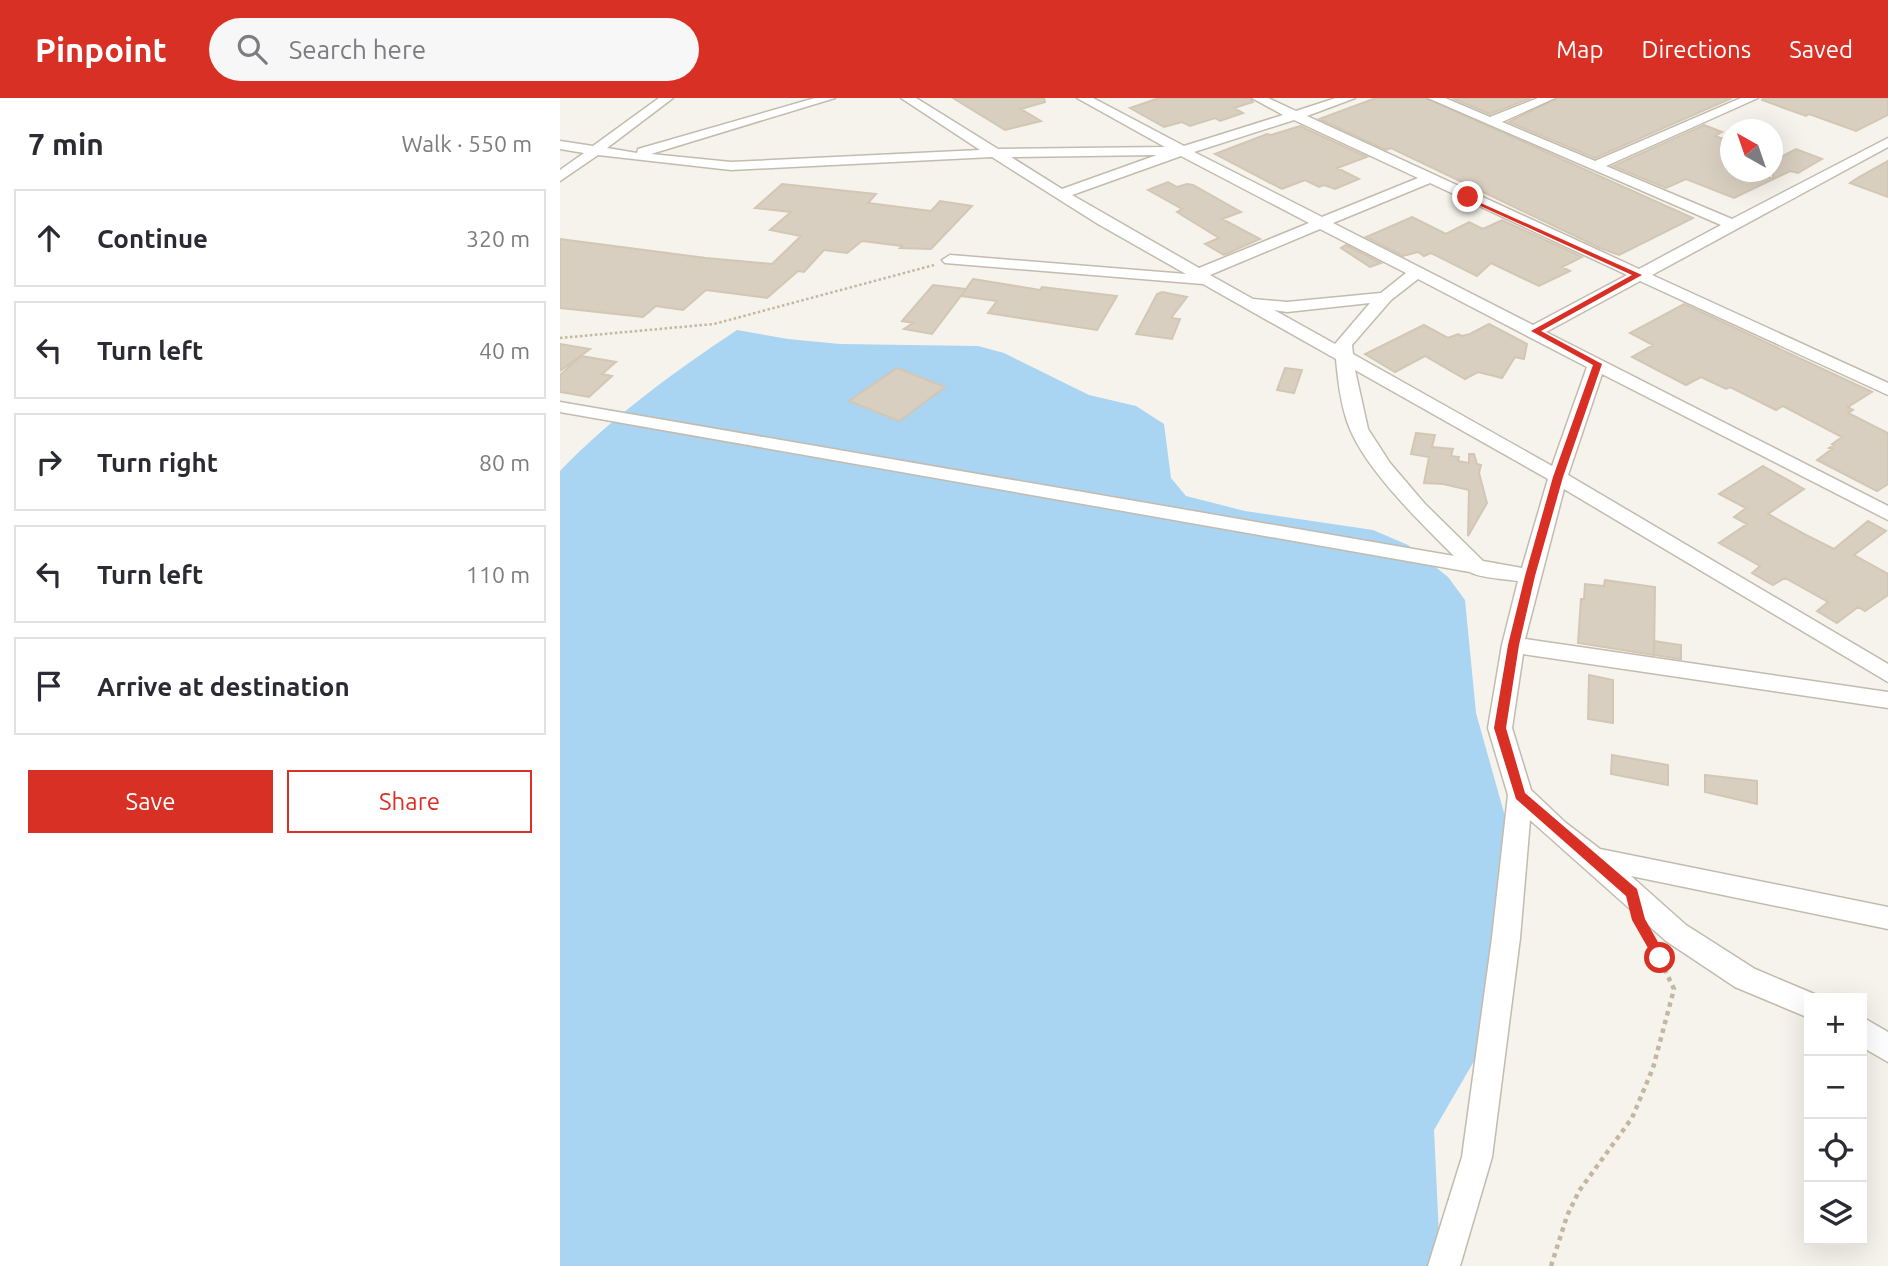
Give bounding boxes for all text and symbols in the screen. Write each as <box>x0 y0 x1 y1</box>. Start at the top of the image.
search box <box>209 18 699 81</box>
icon: search <box>233 30 271 68</box>
text: Pinpoint <box>35 31 167 68</box>
text: Search here <box>289 35 426 64</box>
text: Map <box>1556 36 1603 63</box>
text: Directions <box>1641 36 1751 63</box>
text: Saved <box>1789 36 1853 63</box>
north arrow <box>1720 119 1783 182</box>
text: 7 min <box>28 127 104 161</box>
text: Walk · 550 m <box>401 131 532 156</box>
route end <box>1452 181 1483 212</box>
icon: ahead <box>30 219 68 257</box>
text: Continue <box>97 224 208 253</box>
text: 320 m <box>466 226 530 251</box>
icon: left <box>30 331 68 369</box>
text: Turn left <box>97 336 203 365</box>
text: 40 m <box>479 338 530 363</box>
icon: right <box>30 443 68 481</box>
text: Turn right <box>97 448 218 477</box>
text: 80 m <box>479 450 530 475</box>
icon: left <box>30 555 68 593</box>
text: Turn left <box>97 560 203 589</box>
text: 110 m <box>466 562 530 587</box>
icon: arrive <box>30 667 68 705</box>
text: Arrive at destination <box>97 672 350 701</box>
button: Save <box>28 770 273 833</box>
button: Share <box>287 770 532 833</box>
route start <box>1644 942 1675 973</box>
map controls <box>1804 993 1867 1245</box>
button: + <box>1804 993 1867 1056</box>
button: − <box>1804 1056 1867 1119</box>
button: locate <box>1804 1119 1867 1182</box>
button: layers <box>1804 1182 1867 1245</box>

